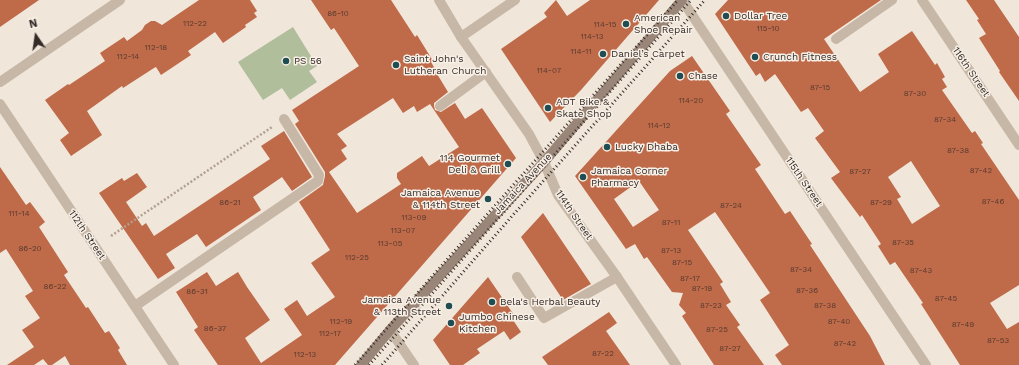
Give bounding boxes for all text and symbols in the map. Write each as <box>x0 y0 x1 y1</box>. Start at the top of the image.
house number: 86-10 <box>327 9 349 19</box>
place label: Dollar Tree <box>734 10 787 22</box>
marker: Dollar Tree <box>721 11 731 21</box>
place label: American Shoe Repair <box>634 12 693 36</box>
north arrow <box>16 16 56 56</box>
text: N <box>28 17 39 31</box>
house number: 112-22 <box>183 19 207 29</box>
marker: American Shoe Repair <box>621 19 631 29</box>
house number: 114-15 <box>594 20 616 30</box>
house number: 115-10 <box>757 24 779 34</box>
house number: 114-13 <box>581 32 603 42</box>
house number: 112-18 <box>145 43 167 53</box>
street label: 116th Street <box>950 45 992 99</box>
house number: 114-11 <box>570 47 592 57</box>
place label: Daniel’s Carpet <box>611 48 685 60</box>
marker: Daniel’s Carpet <box>598 49 608 59</box>
place label: Crunch Fitness <box>763 51 837 63</box>
house number: 112-14 <box>117 52 139 62</box>
marker: Crunch Fitness <box>750 52 760 62</box>
place label: Saint John's Lutheran Church <box>404 53 486 76</box>
place label: PS 56 <box>294 55 322 67</box>
marker: PS 56 <box>281 56 291 66</box>
marker: Saint John's Lutheran Church <box>391 60 401 70</box>
house number: 114-07 <box>537 66 561 76</box>
place label: Chase <box>688 70 718 82</box>
marker: Chase <box>675 71 685 81</box>
house number: 87-15 <box>810 83 830 93</box>
house number: 87-30 <box>904 89 926 99</box>
place label: ADT Bike & Skate Shop <box>556 96 612 120</box>
house number: 114-20 <box>679 96 703 106</box>
marker: ADT Bike & Skate Shop <box>543 103 553 113</box>
house number: 87-34 <box>934 115 956 125</box>
house number: 114-12 <box>648 121 670 131</box>
place label: Lucky Dhaba <box>615 141 678 153</box>
marker: Lucky Dhaba <box>602 142 612 152</box>
house number: 87-38 <box>947 146 969 156</box>
street label: Jamaica Avenue <box>492 151 554 217</box>
place label: 114 Gourmet Deli & Grill <box>440 152 500 176</box>
street label: 115th Street <box>783 155 825 209</box>
marker: 114 Gourmet Deli & Grill <box>503 159 513 169</box>
place label: Jamaica Corner Pharmacy <box>591 165 668 188</box>
house number: 87-42 <box>970 166 992 176</box>
house number: 87-27 <box>849 167 871 177</box>
marker: Jamaica Corner Pharmacy <box>578 172 588 182</box>
place label: Jamaica Avenue & 114th Street <box>401 187 480 210</box>
street label: 114th Street <box>553 188 595 242</box>
marker: Jamaica Avenue & 114th Street <box>483 194 493 204</box>
house number: 87-46 <box>982 197 1004 207</box>
house number: 86-21 <box>219 198 241 208</box>
house number: 87-29 <box>870 198 892 208</box>
house number: 87-24 <box>720 201 742 211</box>
street label: 112th Street <box>66 208 108 262</box>
house number: 111-14 <box>8 209 30 219</box>
house number: 113-09 <box>402 213 426 223</box>
house number: 87-11 <box>662 218 680 228</box>
house number: 113-07 <box>391 226 415 236</box>
house number: 87-35 <box>892 238 914 248</box>
house number: 113-05 <box>378 239 402 249</box>
house number: 86-20 <box>18 244 42 254</box>
house number: 87-13 <box>661 246 681 256</box>
house number: 112-25 <box>345 253 369 263</box>
house number: 87-15 <box>672 258 692 268</box>
house number: 87-34 <box>790 265 812 275</box>
house number: 87-43 <box>910 266 932 276</box>
house number: 87-17 <box>680 274 700 284</box>
house number: 86-22 <box>44 282 66 292</box>
house number: 87-19 <box>692 284 712 294</box>
house number: 87-36 <box>796 286 818 296</box>
house number: 86-31 <box>186 287 208 297</box>
place label: Jamaica Avenue & 113th Street <box>362 294 441 318</box>
house number: 87-45 <box>935 294 957 304</box>
place label: Bela's Herbal Beauty <box>500 296 600 308</box>
marker: Bela's Herbal Beauty <box>487 297 497 307</box>
marker: Jamaica Avenue & 113th Street <box>444 301 454 311</box>
house number: 87-23 <box>700 301 722 311</box>
house number: 87-38 <box>814 301 836 311</box>
place label: Jumbo Chinese Kitchen <box>459 311 535 334</box>
house number: 112-19 <box>330 317 352 327</box>
house number: 87-40 <box>828 317 850 327</box>
marker: Jumbo Chinese Kitchen <box>446 318 456 328</box>
house number: 87-49 <box>952 320 974 330</box>
house number: 86-37 <box>204 324 226 334</box>
house number: 87-25 <box>706 325 728 335</box>
house number: 112-17 <box>319 329 341 339</box>
house number: 87-53 <box>987 336 1009 346</box>
house number: 87-42 <box>834 339 856 349</box>
house number: 87-27 <box>719 344 741 354</box>
house number: 87-22 <box>592 349 614 359</box>
house number: 112-13 <box>294 350 316 360</box>

